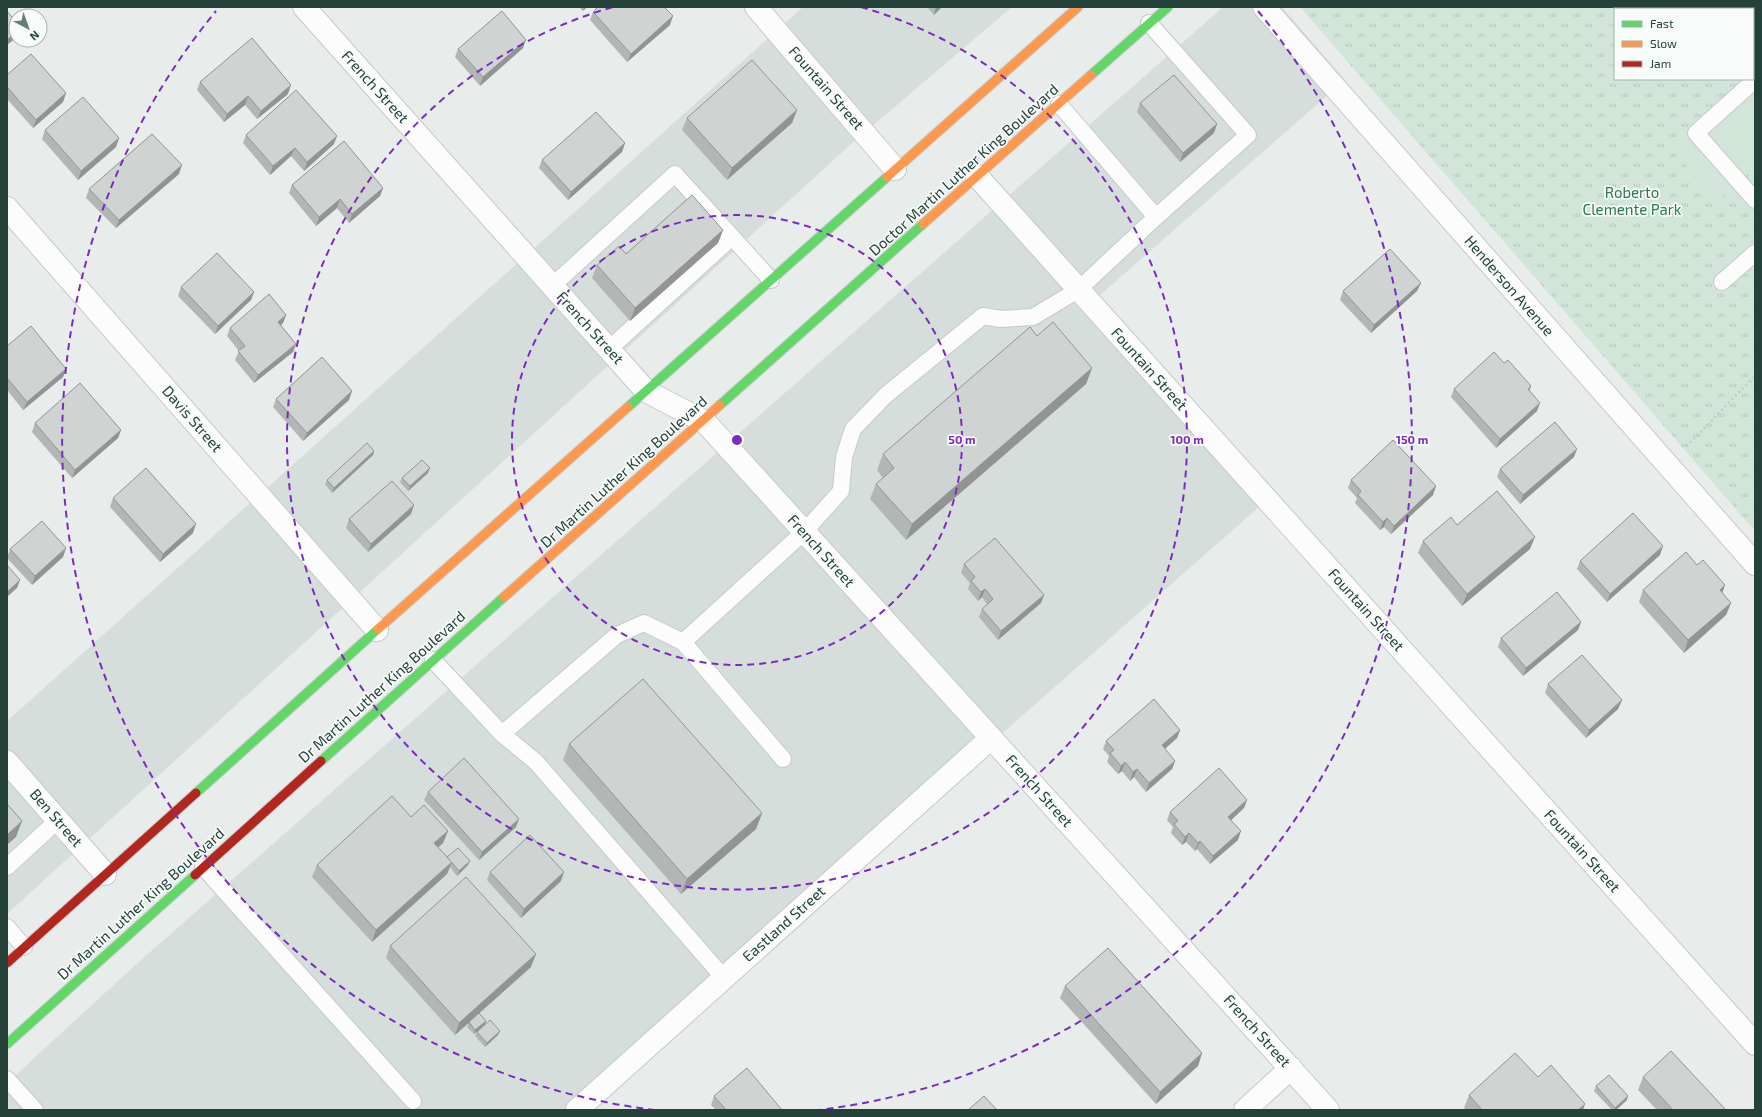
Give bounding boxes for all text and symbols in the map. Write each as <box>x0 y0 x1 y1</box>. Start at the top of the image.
north arrow <box>8 8 48 48</box>
legend <box>1614 8 1754 80</box>
text: Fast <box>1650 16 1674 30</box>
text: N <box>28 28 42 43</box>
text: Slow <box>1650 36 1677 50</box>
street label: Fountain Street <box>786 42 868 133</box>
street label: French Street <box>338 46 413 127</box>
text: Jam <box>1650 56 1671 70</box>
street label: Doctor Martin Luther King Boulevard <box>865 80 1062 259</box>
park label: Roberto Clemente Park <box>1583 183 1682 218</box>
street label: Henderson Avenue <box>1461 231 1558 339</box>
street label: French Street <box>553 287 628 368</box>
street label: Fountain Street <box>1108 323 1192 414</box>
street label: Davis Street <box>159 381 227 456</box>
street label: Dr Martin Luther King Boulevard <box>536 392 710 551</box>
text: 50 m <box>948 432 976 446</box>
text: 100 m <box>1170 432 1204 446</box>
text: 150 m <box>1396 432 1428 446</box>
centre of rings <box>730 433 744 447</box>
street label: French Street <box>784 510 859 591</box>
street label: Fountain Street <box>1325 564 1409 655</box>
street label: Dr Martin Luther King Boulevard <box>294 607 468 766</box>
street label: French Street <box>1002 750 1077 831</box>
street label: Ben Street <box>27 785 87 850</box>
street label: Fountain Street <box>1541 805 1625 896</box>
street label: Dr Martin Luther King Boulevard <box>53 824 227 983</box>
street label: Eastland Street <box>738 881 829 965</box>
street label: French Street <box>1220 990 1295 1071</box>

